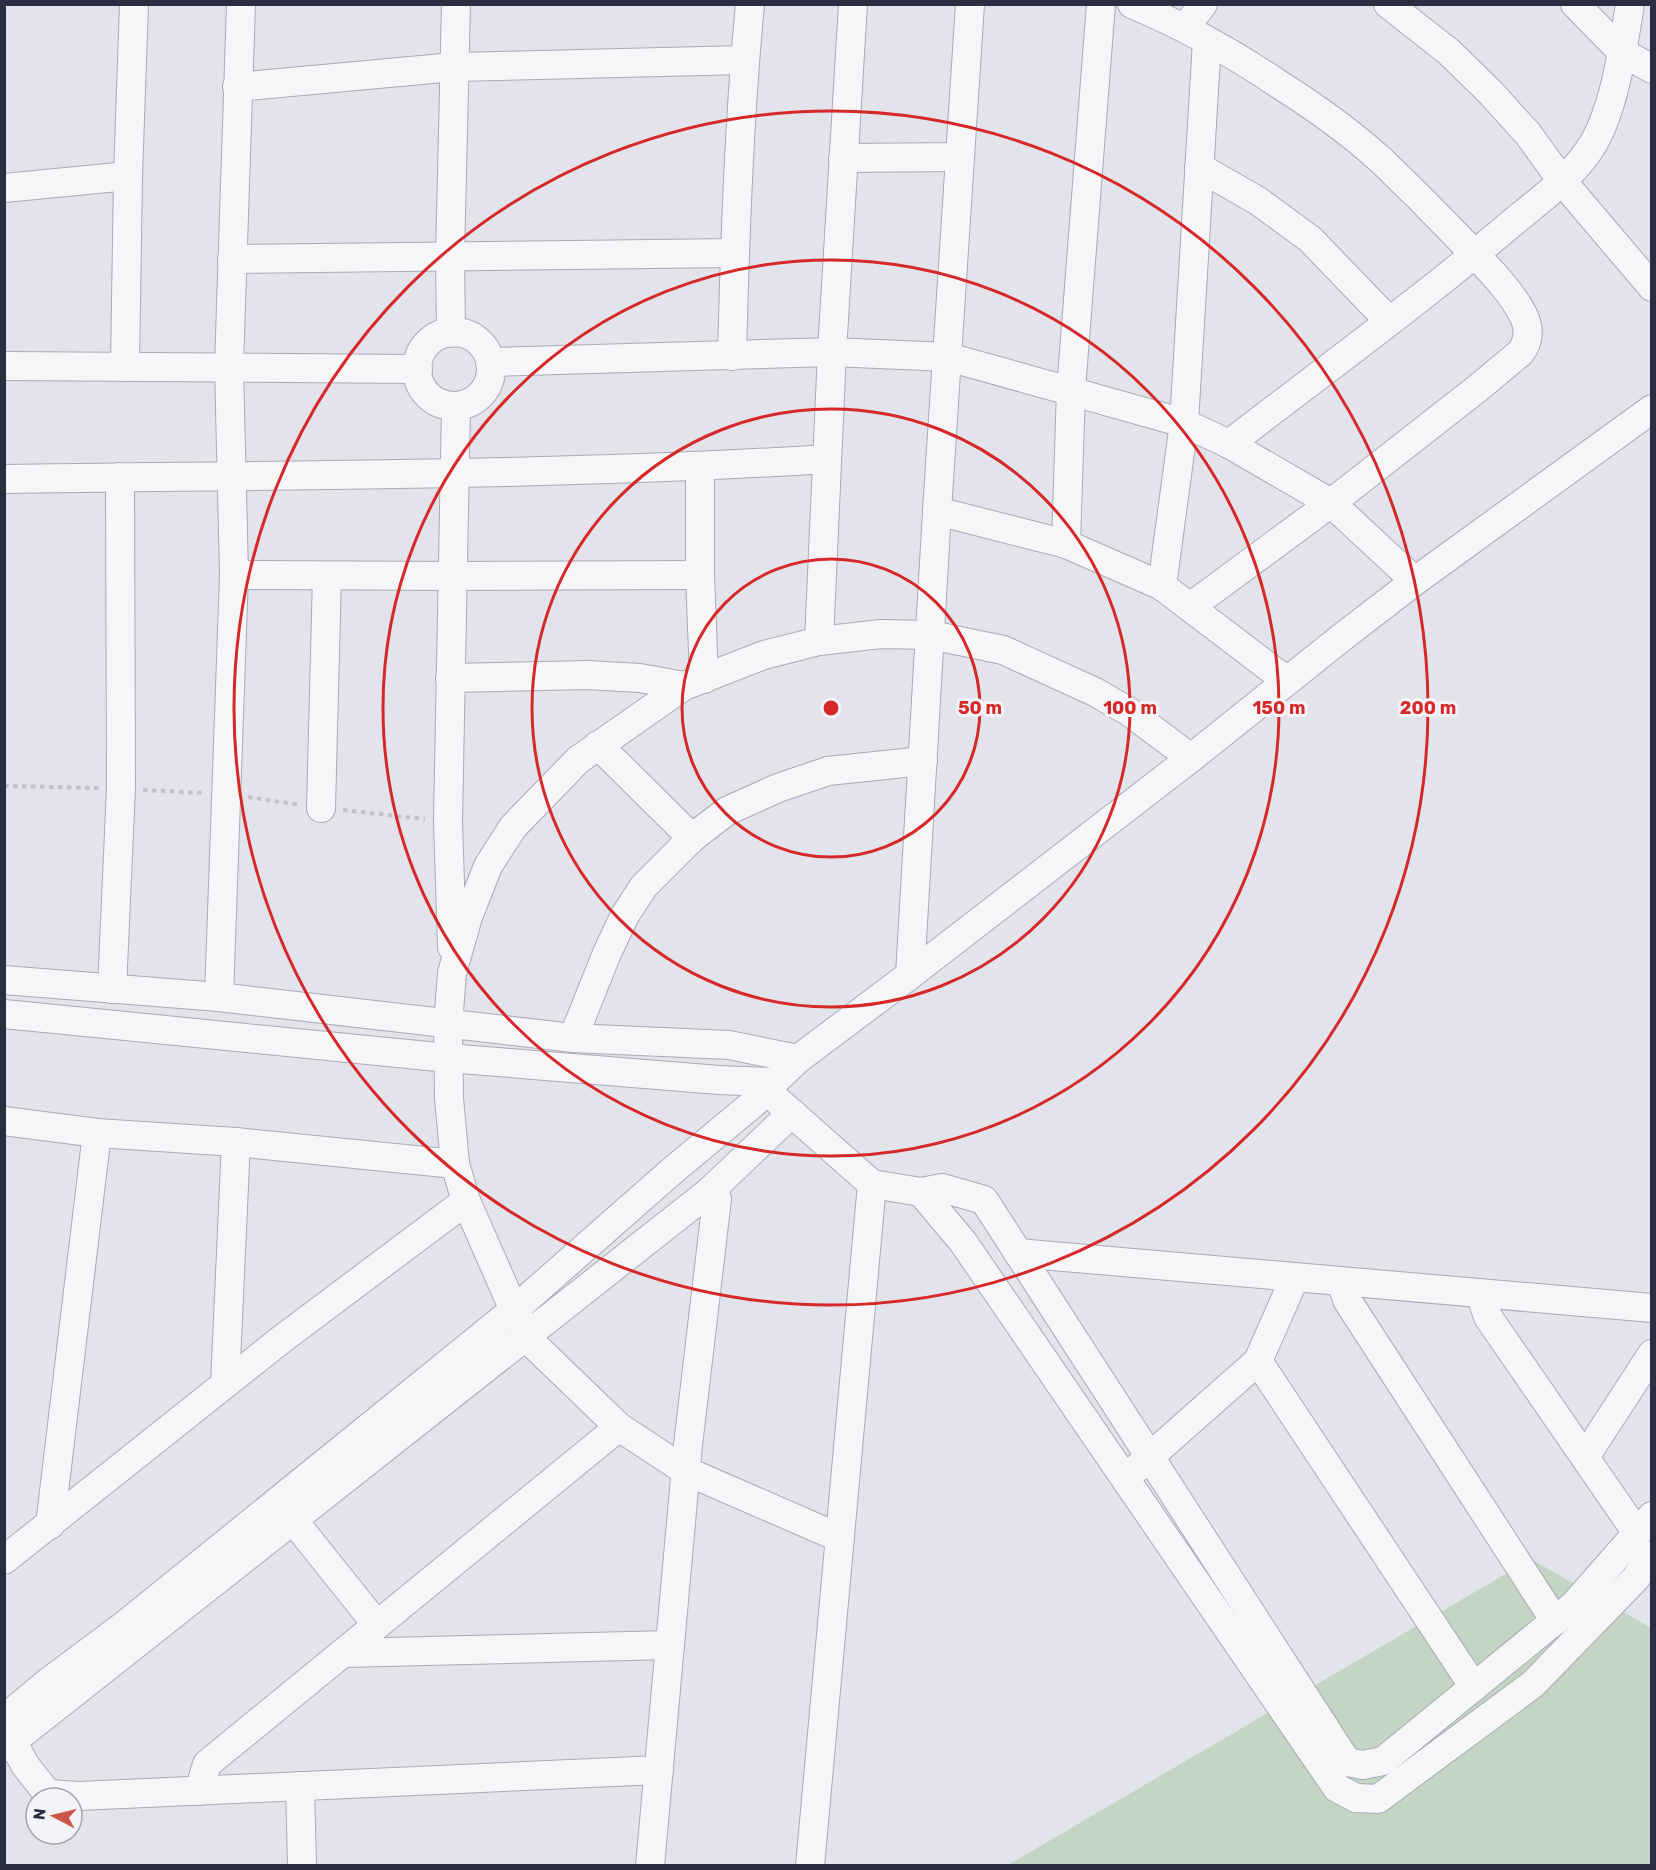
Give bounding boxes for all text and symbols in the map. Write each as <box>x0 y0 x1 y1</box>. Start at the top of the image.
text: 50 m <box>958 697 1002 719</box>
text: 100 m <box>1103 697 1157 719</box>
text: 150 m <box>1252 697 1306 719</box>
text: 200 m <box>1400 697 1456 719</box>
centre of rings <box>821 698 841 718</box>
north arrow <box>24 1786 84 1846</box>
text: N <box>29 1807 50 1821</box>

